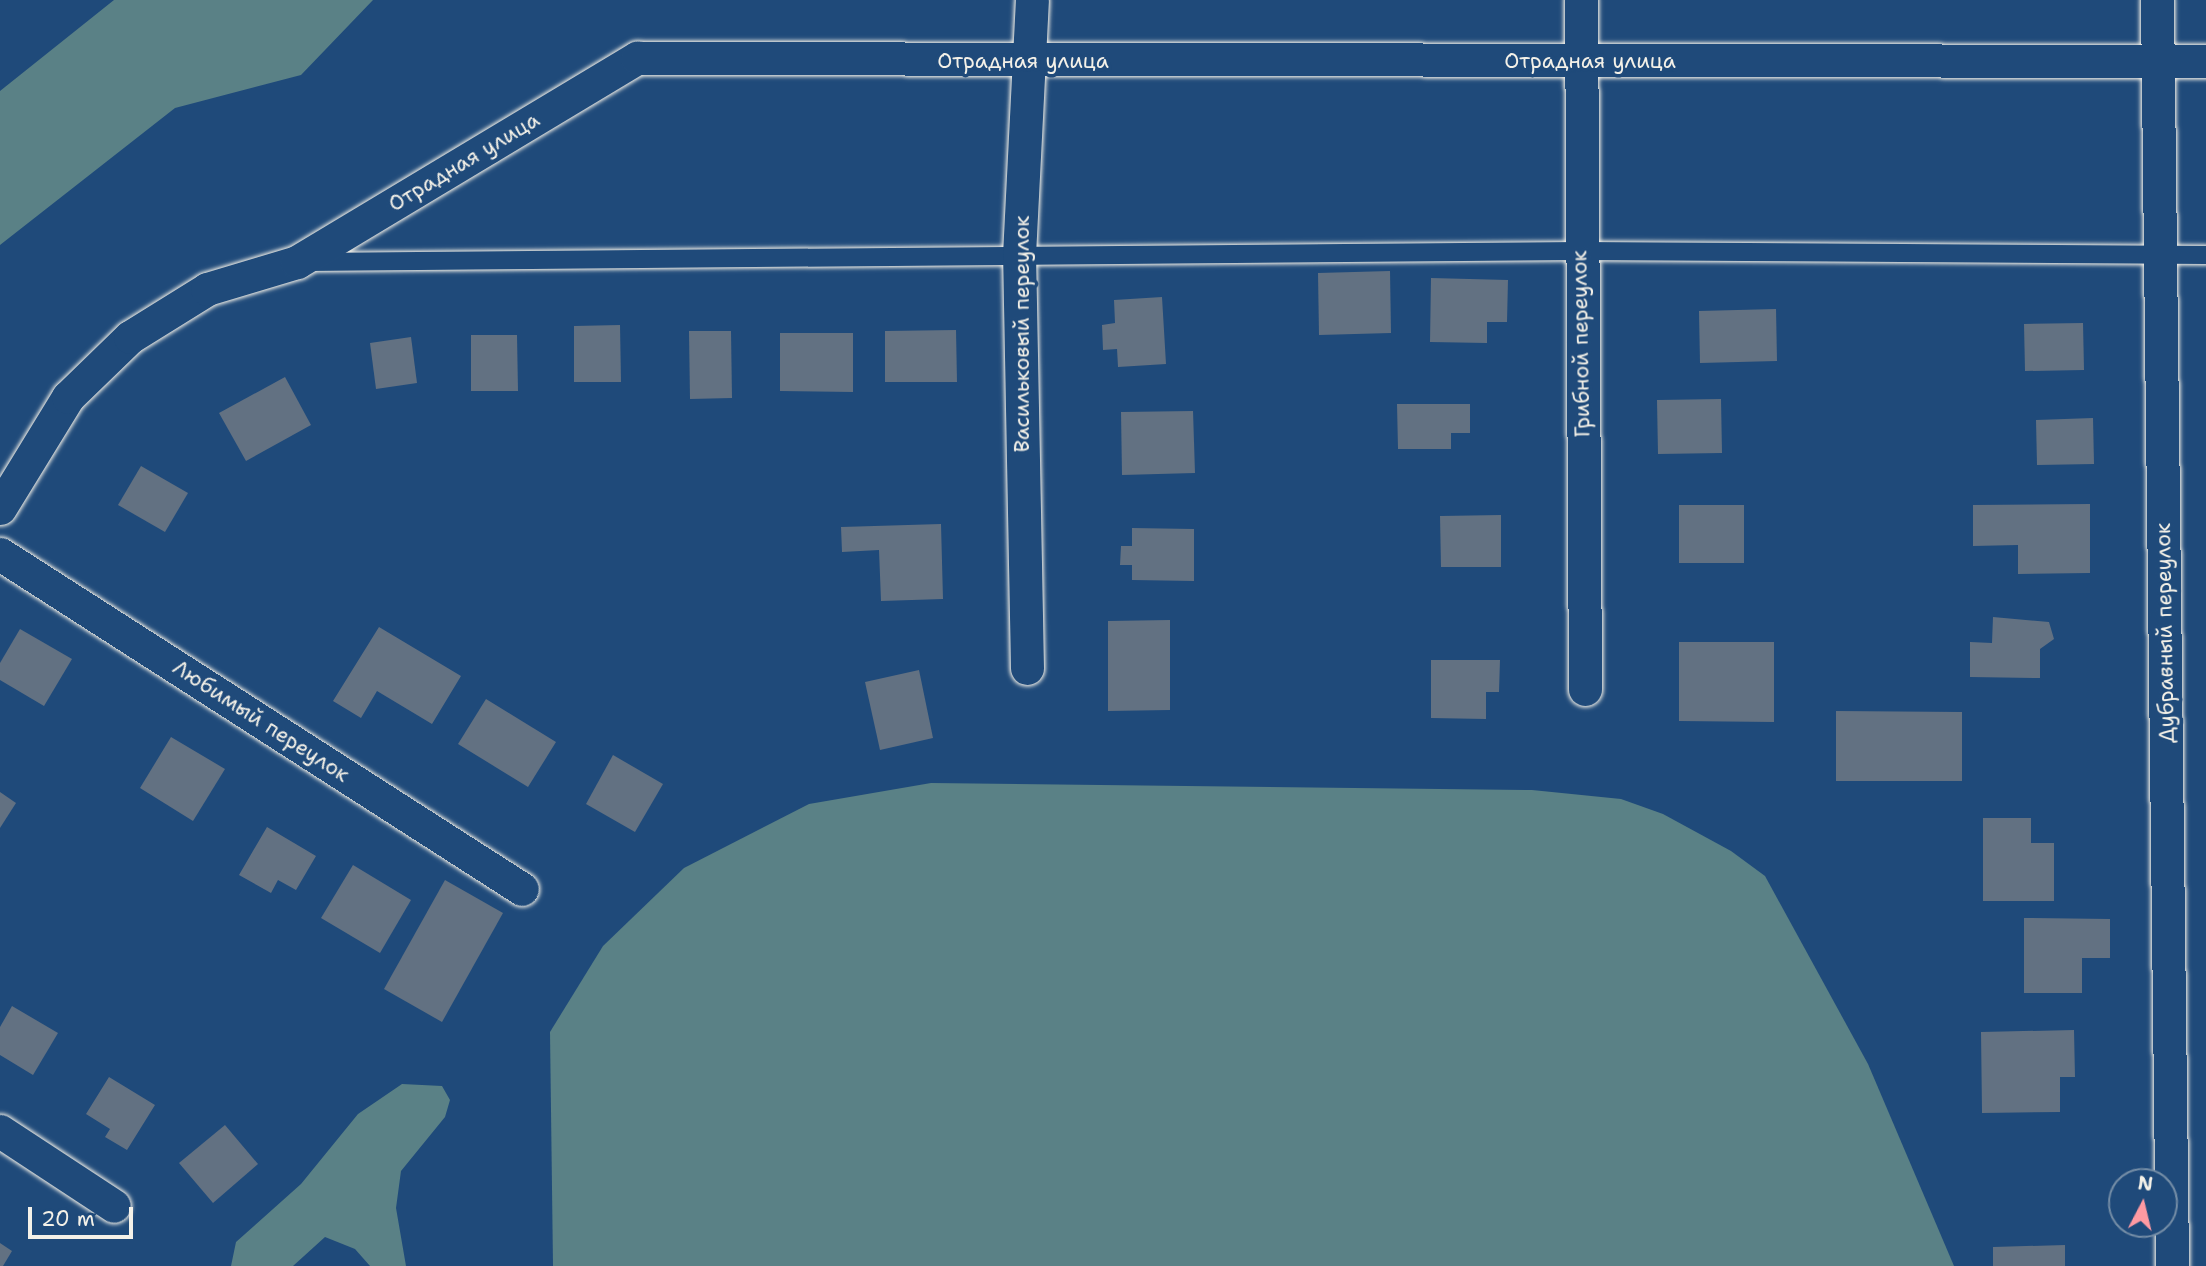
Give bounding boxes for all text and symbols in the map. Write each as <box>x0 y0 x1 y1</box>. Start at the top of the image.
street label: Отрадная улица <box>937 48 1109 74</box>
street label: Отрадная улица <box>1504 48 1676 74</box>
street label: Отрадная улица <box>384 107 544 217</box>
street label: Васильковый переулок <box>1009 216 1035 452</box>
street label: Грибной переулок <box>1567 250 1595 438</box>
street label: Дубравный переулок <box>2150 523 2180 743</box>
street label: Любимый переулок <box>168 655 354 787</box>
north arrow <box>2108 1168 2178 1238</box>
text: N <box>2136 1170 2154 1197</box>
scale bar <box>32 1192 136 1236</box>
text: 20 m <box>41 1205 95 1233</box>

